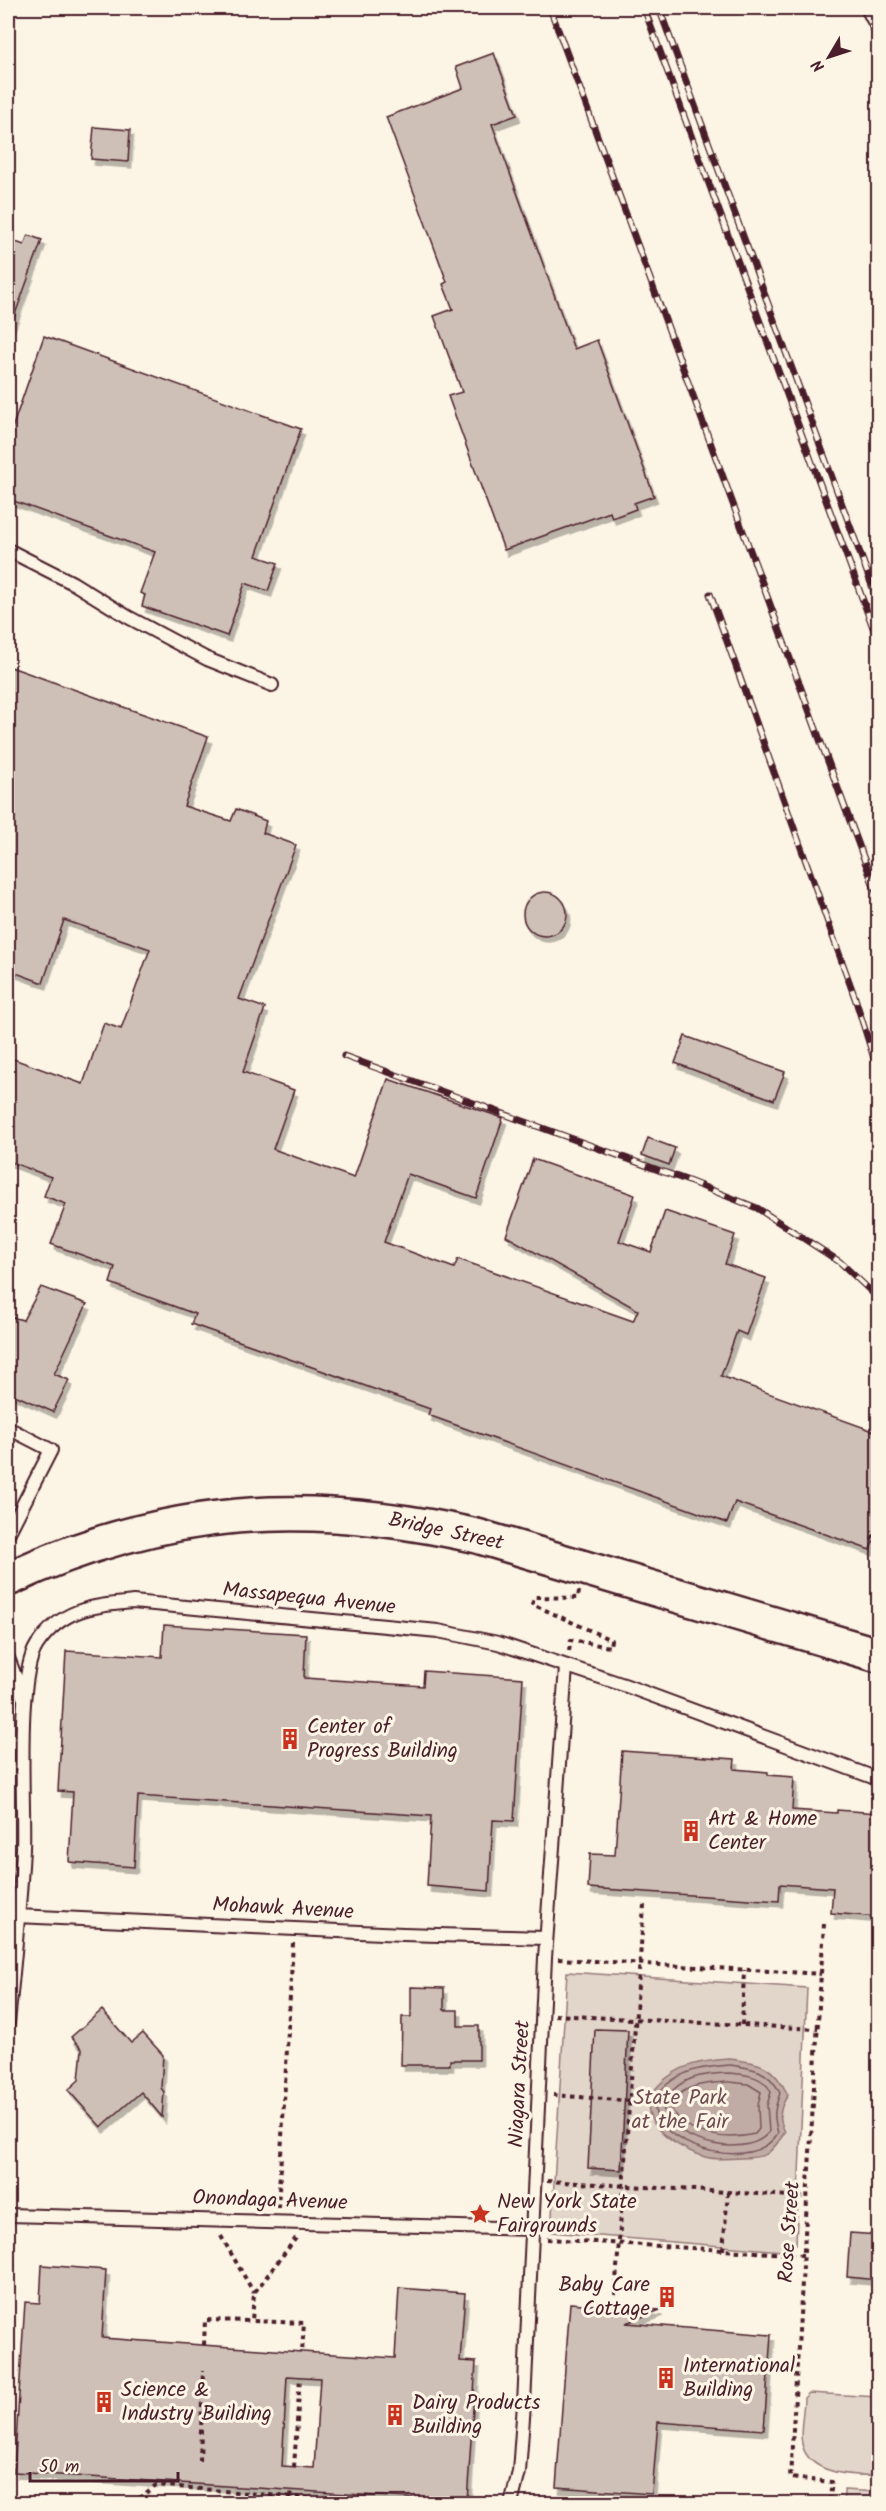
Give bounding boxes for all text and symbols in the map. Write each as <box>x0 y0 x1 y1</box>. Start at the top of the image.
north arrow <box>799 27 859 87</box>
text: N <box>806 54 831 77</box>
street label: Bridge Street <box>385 1504 507 1560</box>
street label: Massapequa Avenue <box>221 1574 398 1625</box>
place label: Center of Progress Building <box>307 1711 458 1768</box>
building icon: Center of Progress Building <box>278 1727 302 1751</box>
place label: Art & Home Center <box>708 1803 818 1860</box>
building icon: Art & Home Center <box>679 1819 703 1843</box>
street label: Mohawk Avenue <box>212 1889 355 1929</box>
street label: Niagara Street <box>500 2019 540 2148</box>
park label: State Park at the Fair <box>632 2082 729 2139</box>
street label: Rose Street <box>770 2179 810 2284</box>
street label: Onondaga Avenue <box>192 2182 349 2220</box>
place label: New York State Fairgrounds <box>497 2186 637 2243</box>
place icon: New York State Fairgrounds <box>468 2202 492 2226</box>
place label: Baby Care Cottage <box>559 2269 651 2326</box>
building icon: Baby Care Cottage <box>655 2285 679 2309</box>
place label: International Building <box>683 2350 795 2407</box>
building icon: International Building <box>654 2366 678 2390</box>
place label: Science & Industry Building <box>121 2374 272 2431</box>
place label: Dairy Products Building <box>412 2387 541 2444</box>
building icon: Science & Industry Building <box>92 2390 116 2414</box>
building icon: Dairy Products Building <box>383 2403 407 2427</box>
scale bar <box>30 2445 178 2483</box>
text: 50 m <box>39 2453 79 2482</box>

